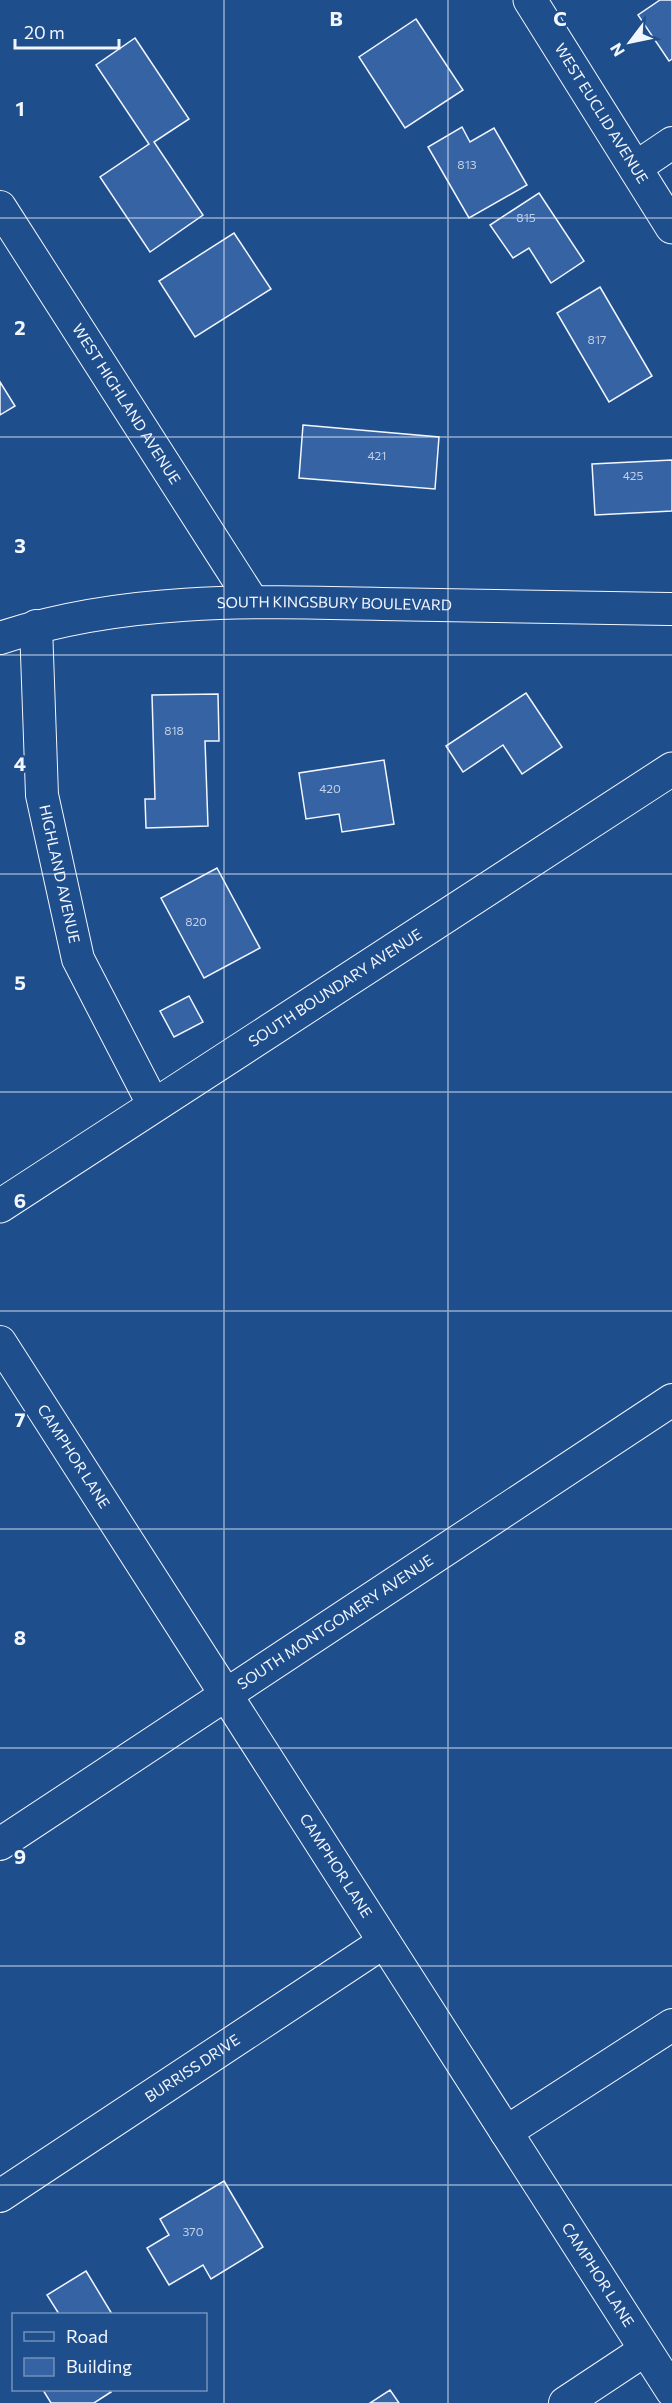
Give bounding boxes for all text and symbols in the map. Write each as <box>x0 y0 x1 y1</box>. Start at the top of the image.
text: B <box>329 6 343 30</box>
text: C <box>553 6 567 30</box>
scale bar <box>15 12 118 50</box>
north arrow <box>600 12 660 72</box>
text: 20 m <box>24 21 65 43</box>
street label: WEST EUCLID AVENUE <box>551 41 651 187</box>
text: 1 <box>15 96 25 120</box>
house number: 813 <box>457 157 477 171</box>
house number: 815 <box>516 210 536 224</box>
text: 2 <box>14 315 26 339</box>
street label: WEST HIGHLAND AVENUE <box>69 320 185 487</box>
house number: 817 <box>588 332 606 346</box>
house number: 421 <box>368 448 386 462</box>
house number: 425 <box>623 468 643 482</box>
text: 3 <box>14 533 26 557</box>
street label: SOUTH KINGSBURY BOULEVARD <box>216 592 452 613</box>
house number: 818 <box>164 723 184 737</box>
text: 4 <box>14 751 26 775</box>
house number: 420 <box>319 781 341 795</box>
street label: HIGHLAND AVENUE <box>36 803 84 945</box>
house number: 820 <box>185 914 207 928</box>
street label: SOUTH BOUNDARY AVENUE <box>245 924 425 1050</box>
text: 5 <box>14 970 26 994</box>
text: 6 <box>14 1188 26 1212</box>
street label: CAMPHOR LANE <box>34 1401 114 1511</box>
text: 7 <box>15 1407 26 1431</box>
street label: SOUTH MONTGOMERY AVENUE <box>234 1550 436 1693</box>
text: 8 <box>14 1625 26 1649</box>
street label: CAMPHOR LANE <box>296 1810 376 1921</box>
text: 9 <box>14 1844 26 1868</box>
street label: BURRISS DRIVE <box>141 2030 243 2106</box>
street label: CAMPHOR LANE <box>559 2219 639 2330</box>
house number: 370 <box>183 2224 204 2238</box>
legend <box>12 2313 207 2391</box>
text: Road <box>66 2325 108 2347</box>
text: Building <box>66 2355 132 2377</box>

